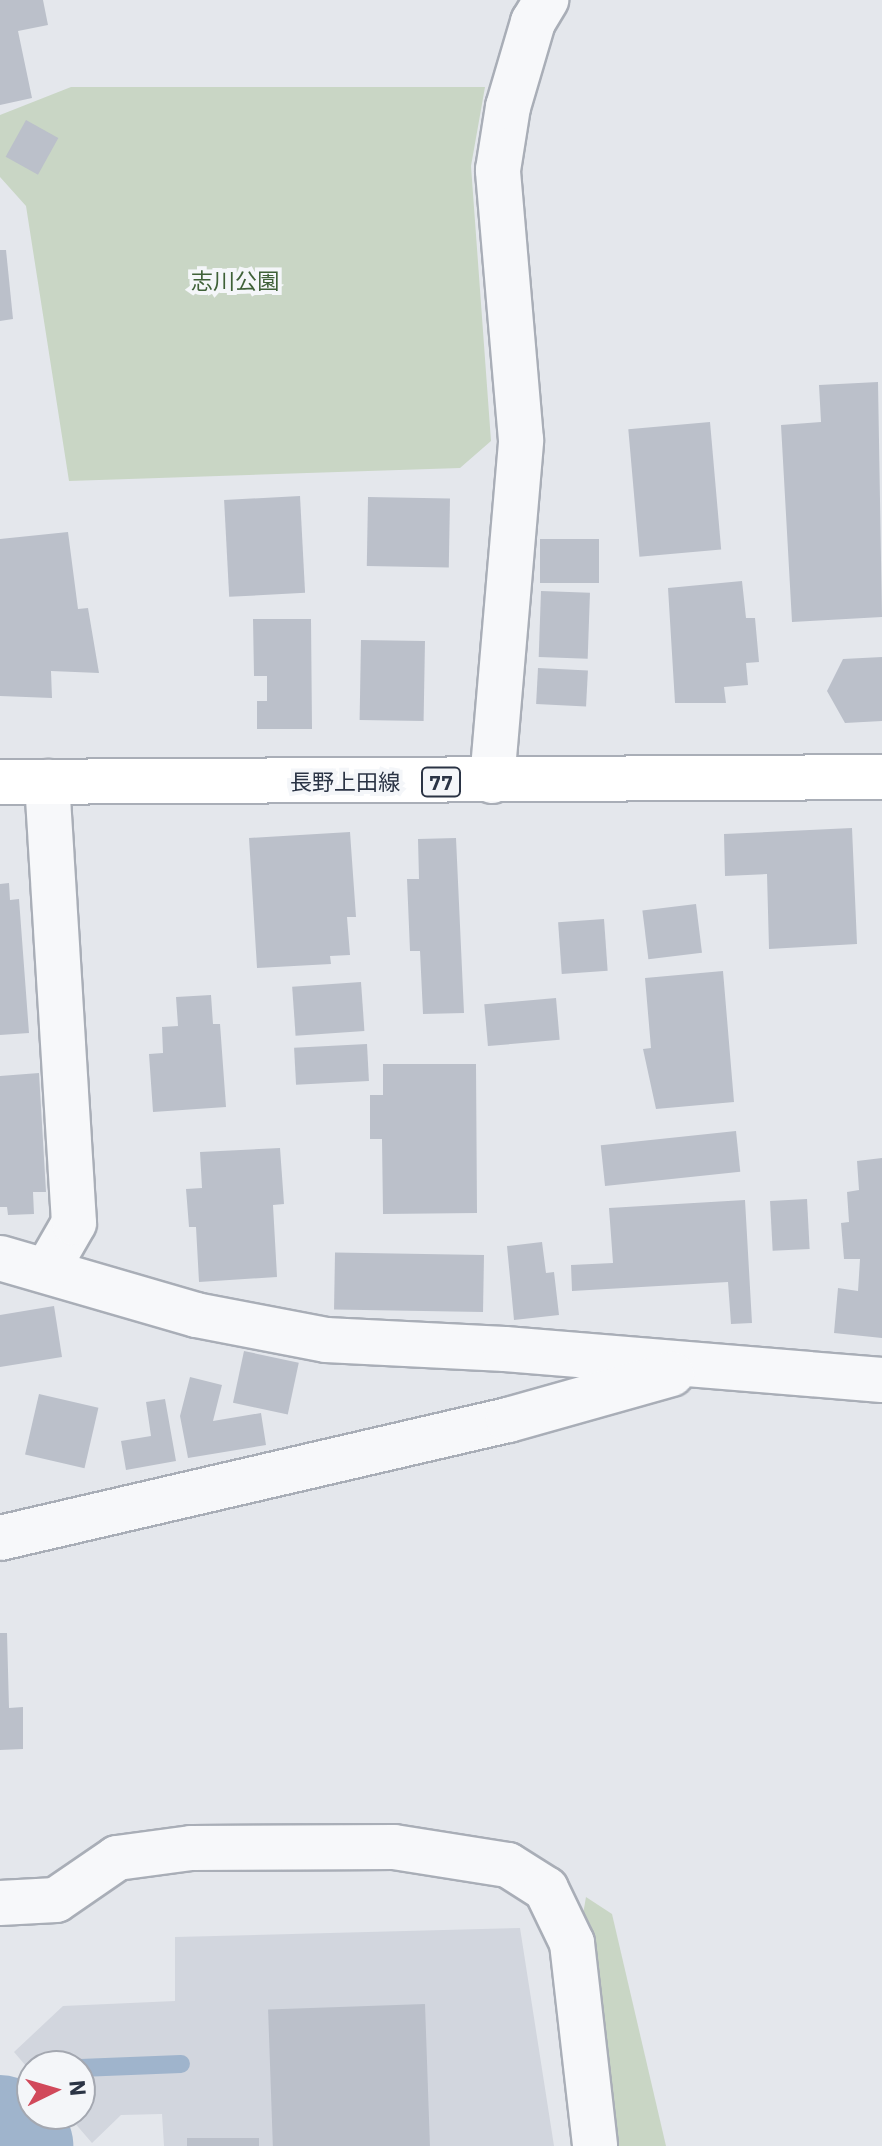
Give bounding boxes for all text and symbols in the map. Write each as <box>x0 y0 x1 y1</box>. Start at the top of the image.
park label: 志川公園 <box>191 268 279 294</box>
road number: 77 <box>421 766 461 798</box>
street label: 長野上田線 <box>290 769 400 795</box>
north arrow <box>16 2050 96 2130</box>
text: N <box>63 2079 94 2097</box>

